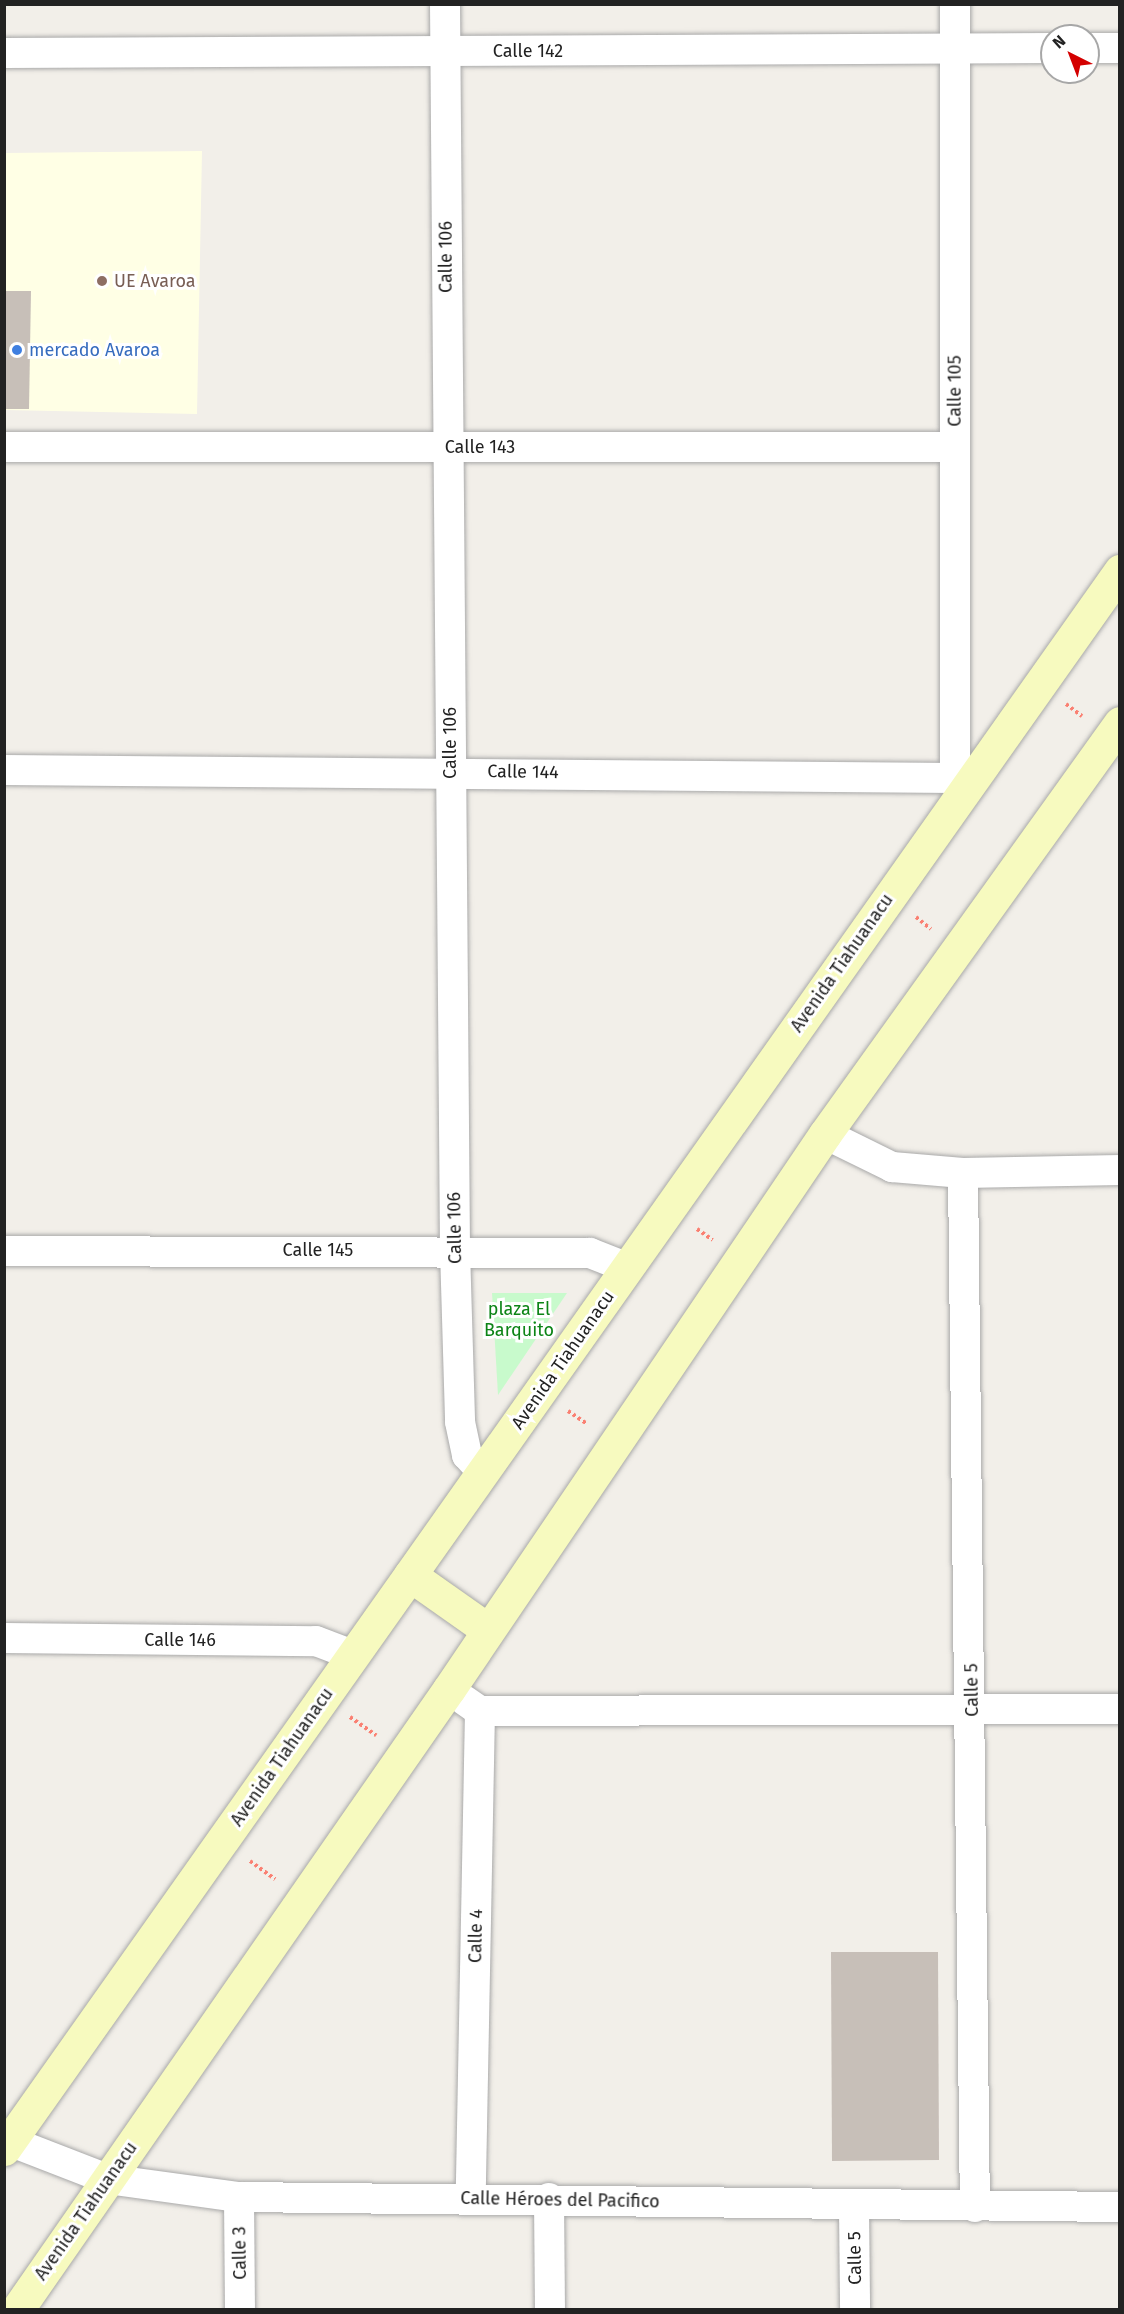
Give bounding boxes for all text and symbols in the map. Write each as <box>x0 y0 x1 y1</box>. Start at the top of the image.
north arrow <box>1040 24 1100 84</box>
text: N <box>1049 31 1069 52</box>
street label: Calle 142 <box>493 40 563 62</box>
street label: Calle 106 <box>435 221 457 293</box>
place label: UE Avaroa <box>114 270 196 292</box>
marker: UE Avaroa <box>95 274 109 288</box>
place label: mercado Avaroa <box>29 339 160 361</box>
marker: mercado Avaroa <box>10 343 24 357</box>
street label: Calle 105 <box>944 355 966 427</box>
street label: Calle 143 <box>445 436 515 458</box>
street label: Calle 106 <box>439 707 461 779</box>
street label: Calle 144 <box>487 761 559 783</box>
street label: Avenida Tiahuanacu <box>786 890 898 1036</box>
street label: Calle 106 <box>444 1192 466 1264</box>
street label: Calle 145 <box>283 1239 353 1261</box>
street label: Avenida Tiahuanacu <box>507 1287 619 1433</box>
park label: plaza El Barquito <box>484 1299 554 1342</box>
street label: Calle 146 <box>144 1629 216 1651</box>
street label: Calle 5 <box>961 1663 983 1717</box>
street label: Avenida Tiahuanacu <box>226 1684 338 1830</box>
street label: Calle 4 <box>465 1909 487 1963</box>
street label: Avenida Tiahuanacu <box>30 2138 142 2284</box>
street label: Calle Héroes del Pacifico <box>460 2187 660 2213</box>
street label: Calle 3 <box>229 2226 251 2280</box>
street label: Calle 5 <box>844 2231 866 2285</box>

